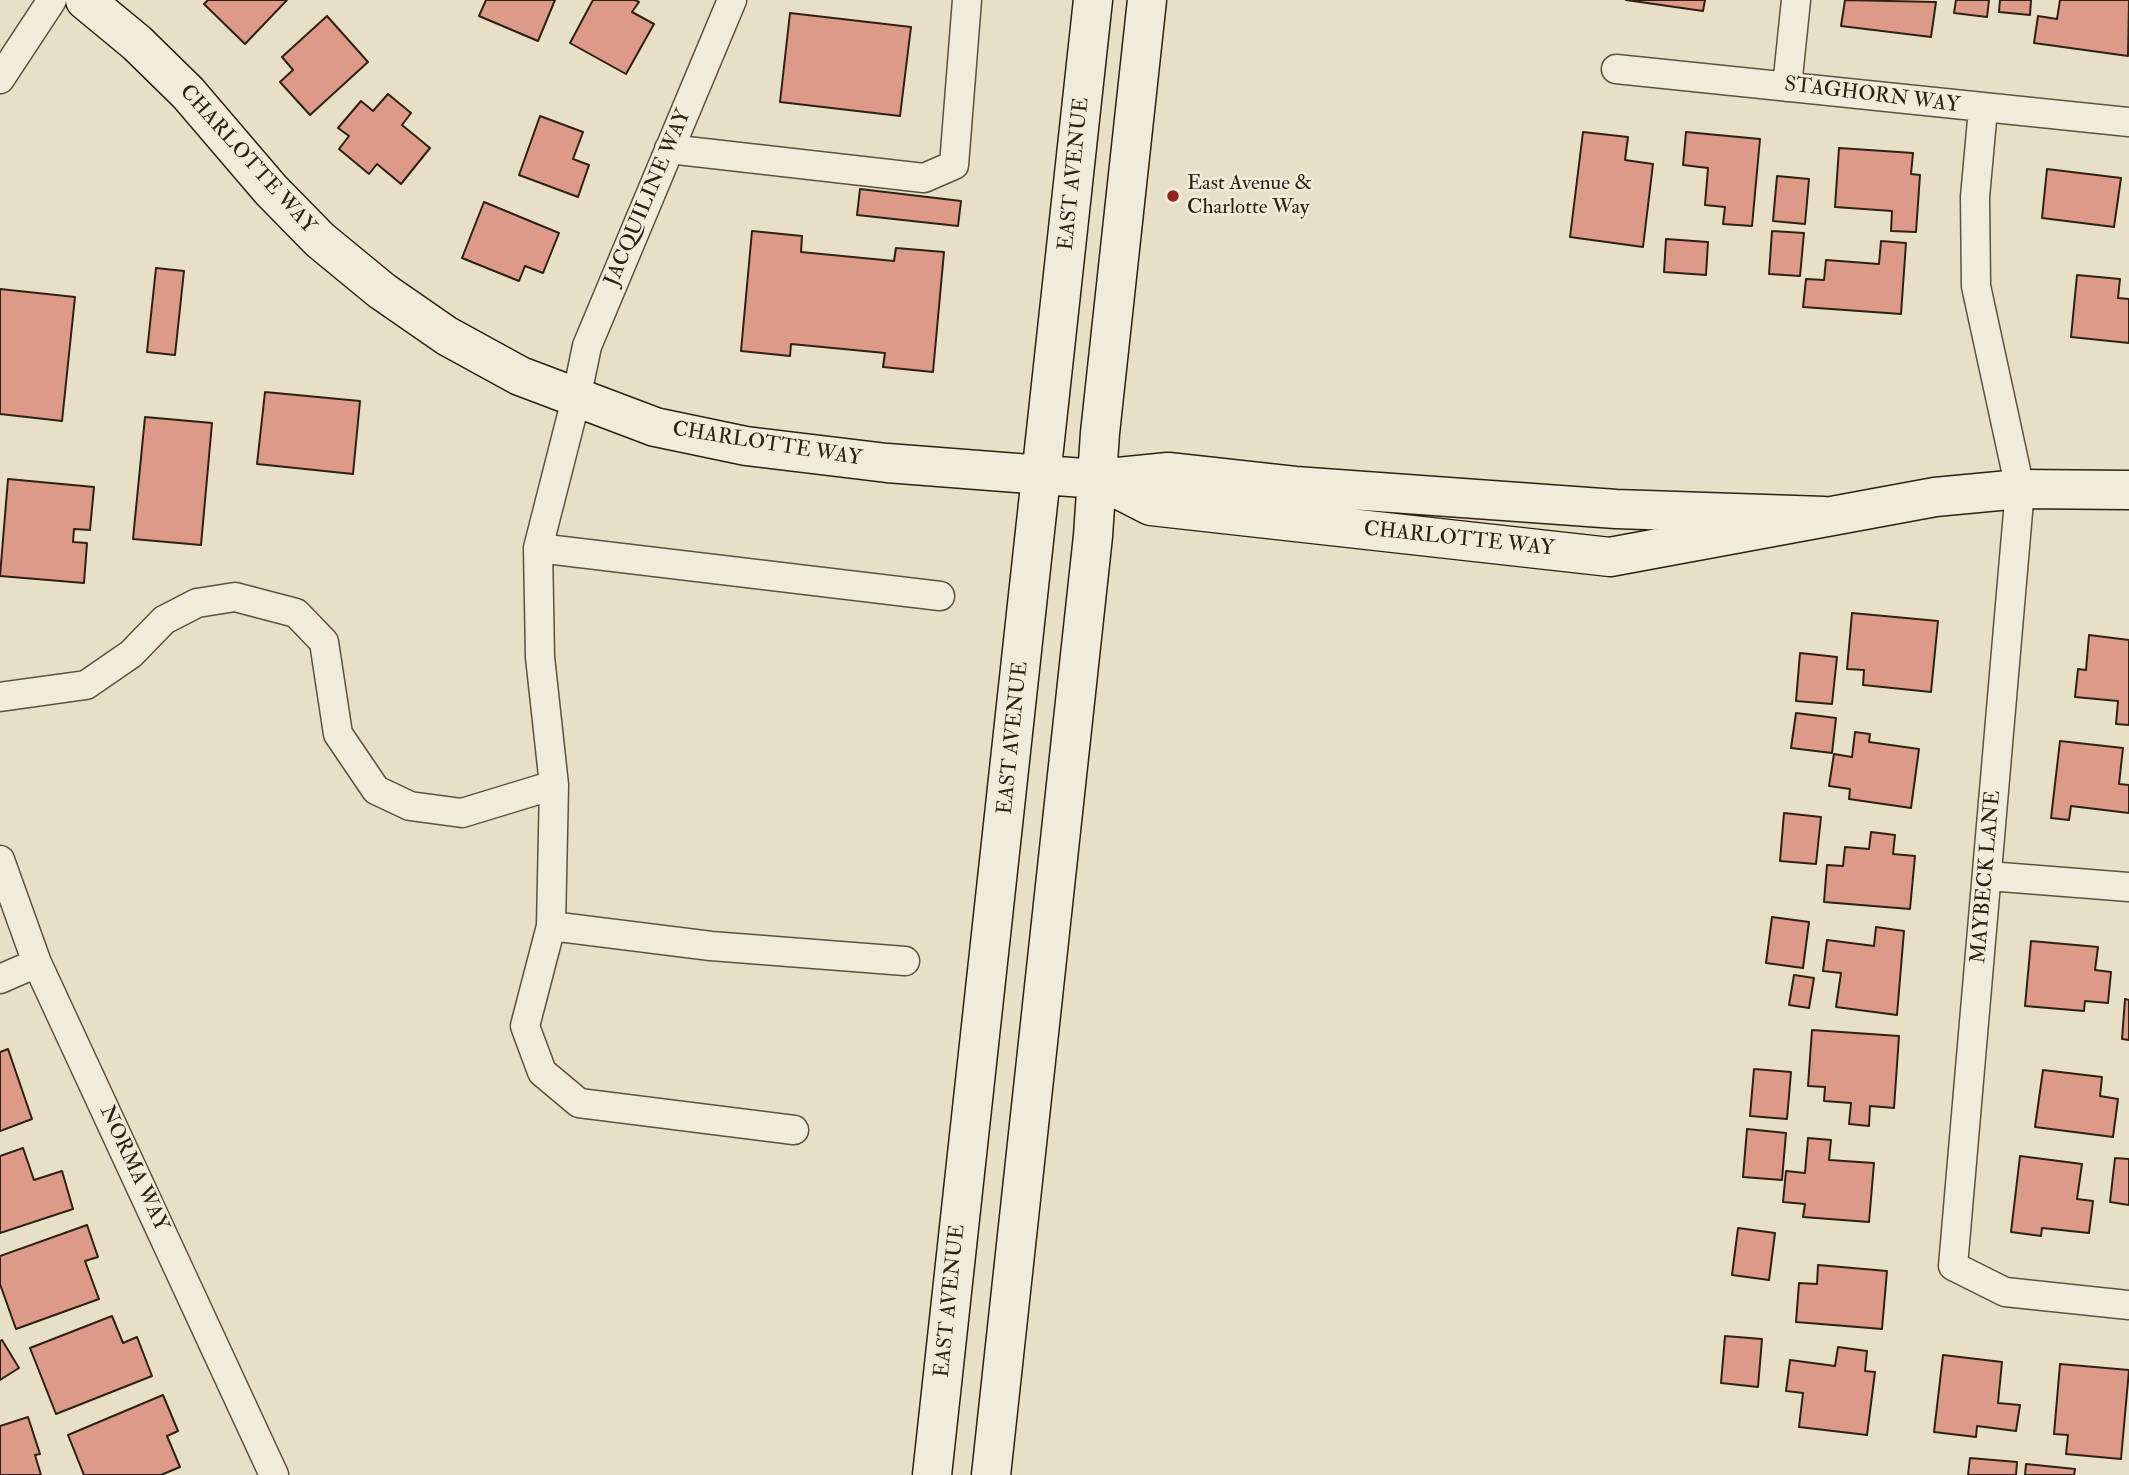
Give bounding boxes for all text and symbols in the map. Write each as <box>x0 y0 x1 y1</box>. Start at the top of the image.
street label: STAGHORN WAY <box>1783 73 1961 119</box>
street label: CHARLOTTE WAY <box>174 80 320 240</box>
street label: EAST AVENUE <box>1054 96 1096 252</box>
street label: JACQUILINE WAY <box>600 106 698 290</box>
place label: East Avenue & Charlotte Way <box>1187 171 1312 221</box>
marker: East Avenue & Charlotte Way <box>1165 188 1181 204</box>
street label: CHARLOTTE WAY <box>670 418 864 472</box>
street label: CHARLOTTE WAY <box>1362 517 1556 563</box>
street label: EAST AVENUE <box>993 660 1035 816</box>
street label: MAYBECK LANE <box>1967 789 2007 965</box>
street label: NORMA WAY <box>93 1102 173 1236</box>
street label: EAST AVENUE <box>930 1223 972 1379</box>

